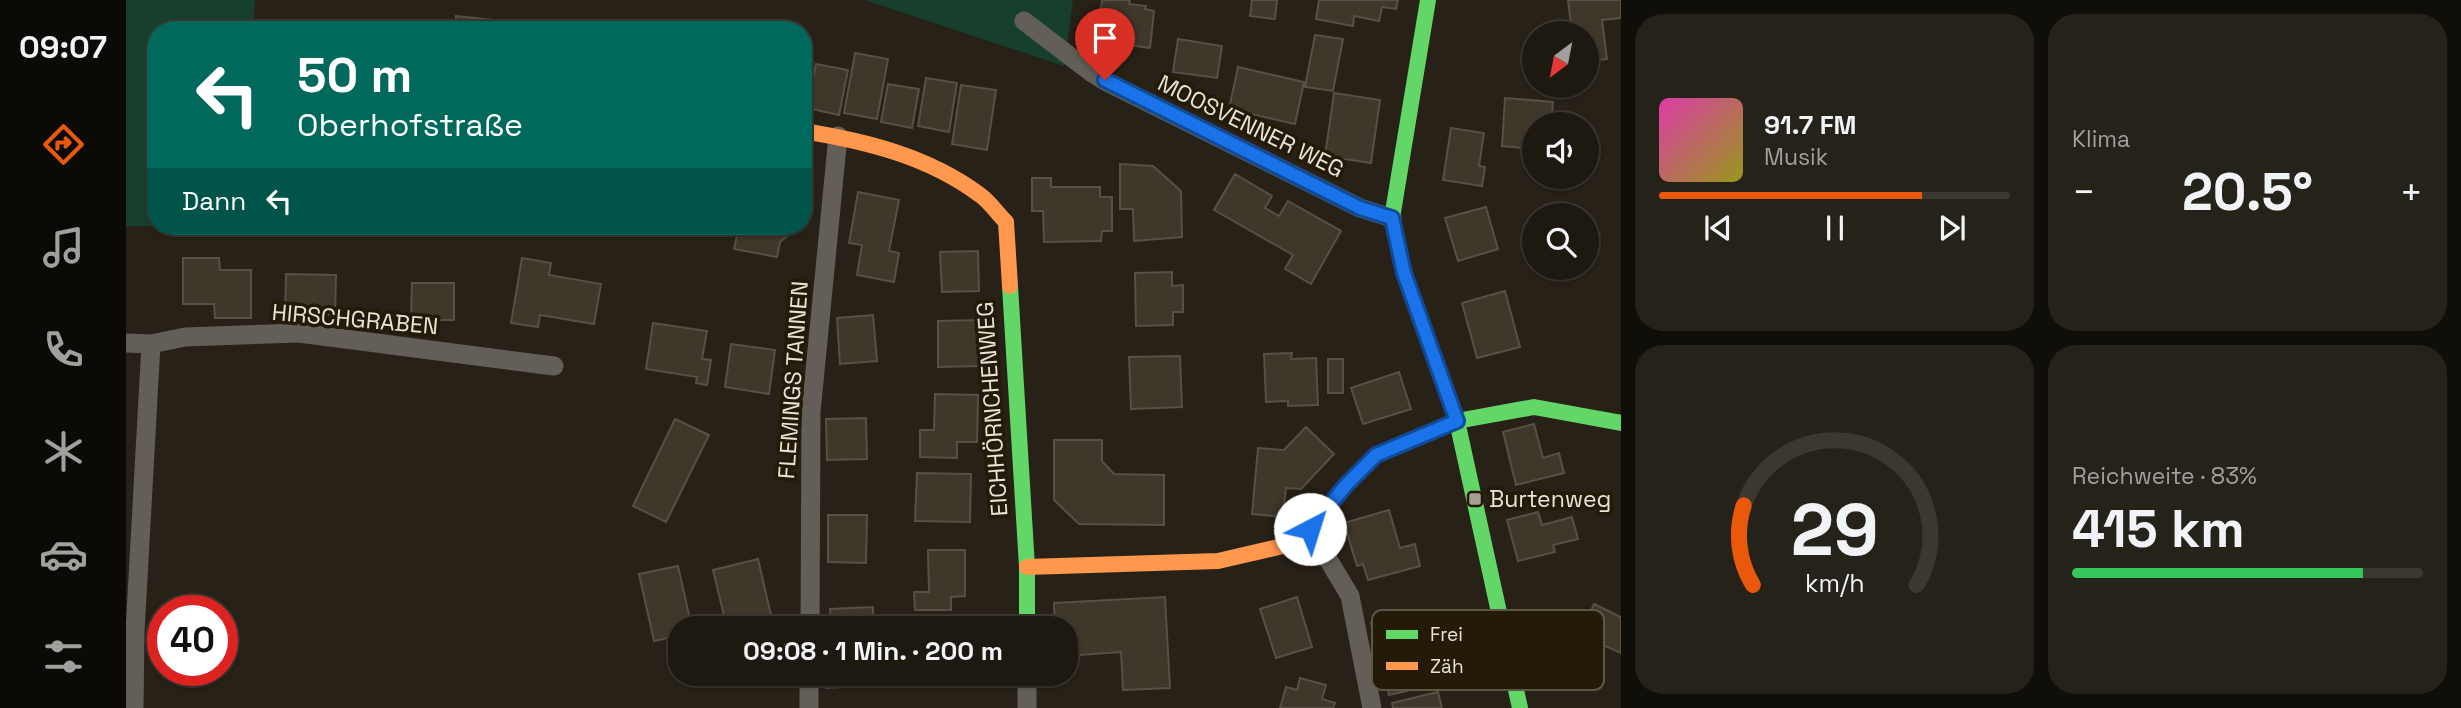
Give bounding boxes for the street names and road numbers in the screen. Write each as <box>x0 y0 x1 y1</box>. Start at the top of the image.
street label: MOOSVENNER WEG <box>1153 68 1349 184</box>
street label: FLEMINGS TANNEN <box>771 280 815 480</box>
street label: HIRSCHGRABEN <box>271 297 439 341</box>
street label: EICHHÖRNCHENWEG <box>970 301 1014 517</box>

